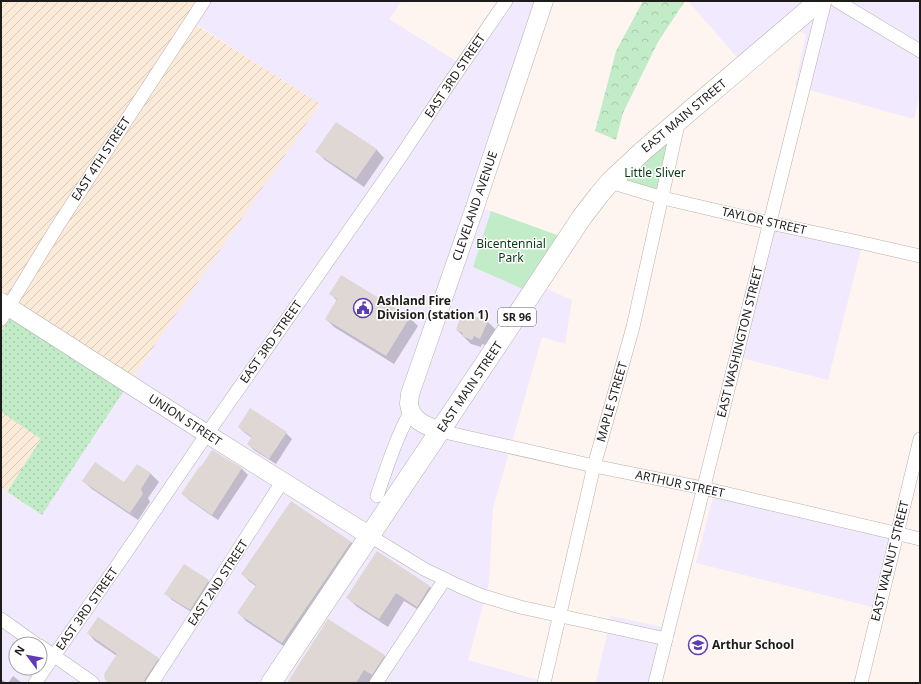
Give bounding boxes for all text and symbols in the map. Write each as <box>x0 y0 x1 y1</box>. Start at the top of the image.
street label: EAST 3RD STREET <box>420 30 489 121</box>
street label: EAST MAIN STREET <box>637 75 730 156</box>
street label: EAST 4TH STREET <box>67 113 134 204</box>
street label: CLEVELAND AVENUE <box>448 149 501 263</box>
park label: Little Sliver <box>624 164 686 181</box>
street label: TAYLOR STREET <box>720 203 808 239</box>
park label: Bicentennial Park <box>476 235 546 266</box>
street label: EAST WASHINGTON STREET <box>712 264 767 419</box>
place label: Ashland Fire Division (station 1) <box>377 292 488 323</box>
street label: EAST 3RD STREET <box>236 297 306 387</box>
public building icon: Ashland Fire Division (station 1) <box>352 297 374 319</box>
road number: SR 96 <box>498 308 536 326</box>
street label: EAST MAIN STREET <box>433 338 507 436</box>
street label: MAPLE STREET <box>592 359 631 444</box>
street label: UNION STREET <box>145 389 226 450</box>
street label: ARTHUR STREET <box>634 466 727 501</box>
street label: EAST WALNUT STREET <box>866 498 913 623</box>
street label: EAST 2ND STREET <box>183 536 252 629</box>
street label: EAST 3RD STREET <box>52 564 122 654</box>
school or university icon: Arthur School <box>687 634 709 656</box>
north arrow <box>8 636 48 676</box>
place label: Arthur School <box>712 636 794 653</box>
text: N <box>10 643 28 658</box>

